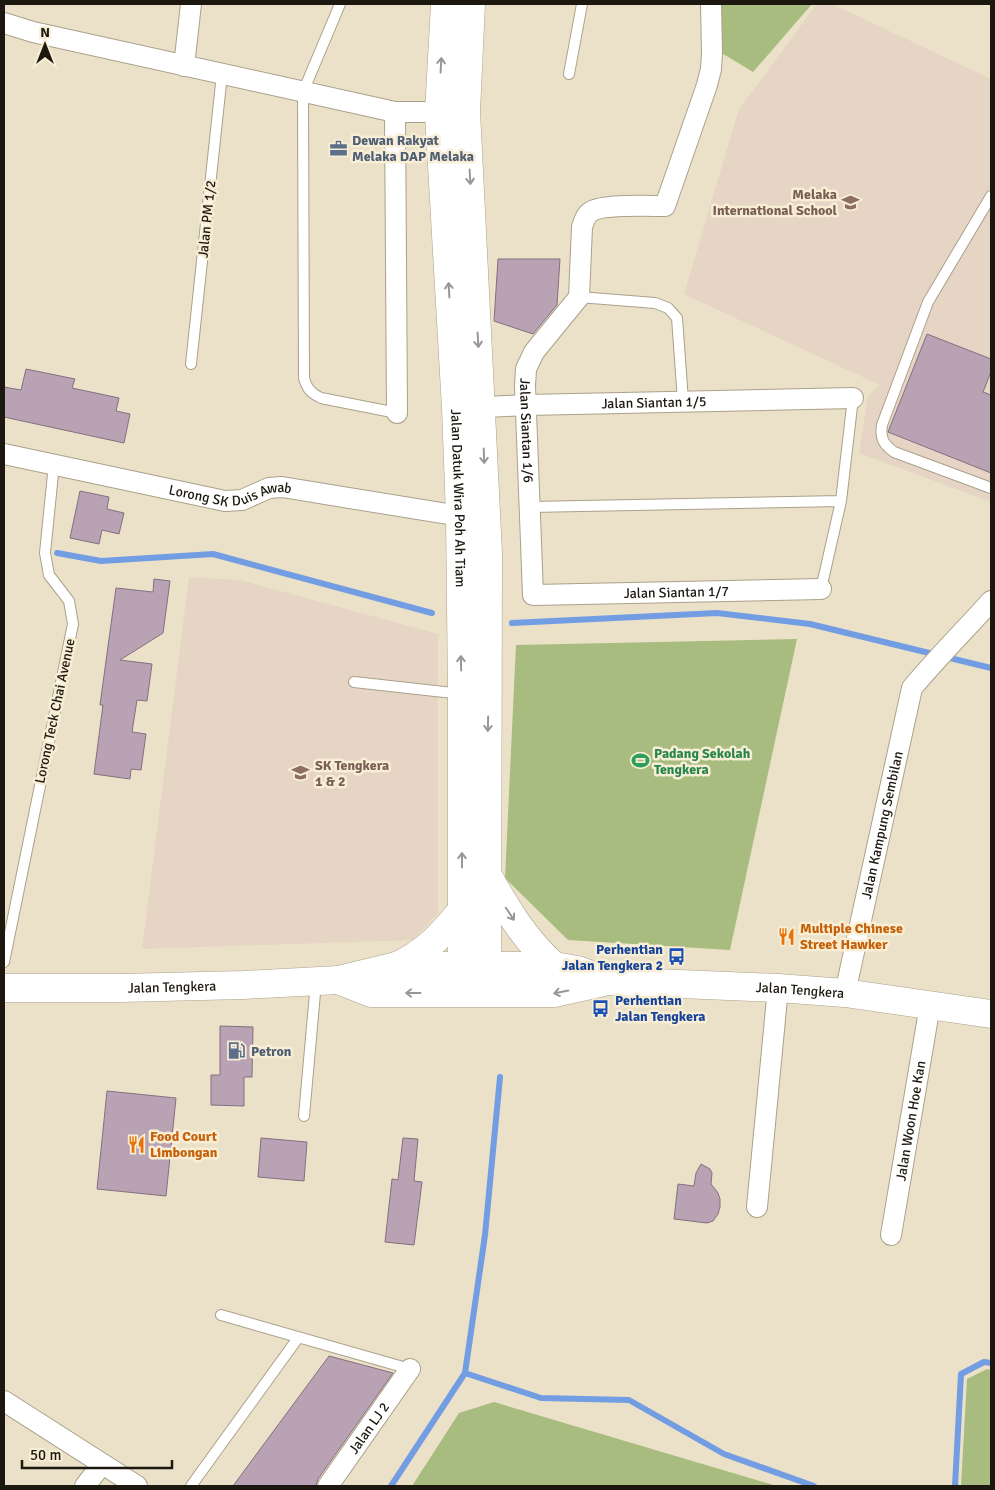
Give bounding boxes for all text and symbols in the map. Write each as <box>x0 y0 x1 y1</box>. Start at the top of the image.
north arrow <box>20 20 70 70</box>
text: N <box>40 24 50 41</box>
one-way arrow <box>437 57 446 73</box>
place label: Dewan Rakyat Melaka DAP Melaka <box>352 132 474 165</box>
office icon: Dewan Rakyat Melaka DAP Melaka <box>328 138 348 158</box>
one-way arrow <box>465 169 474 185</box>
street label: Jalan PM 1/2 <box>194 179 220 259</box>
place label: Melaka International School <box>712 186 838 219</box>
school or university icon: Melaka International School <box>841 192 861 212</box>
one-way arrow <box>444 282 453 298</box>
one-way arrow <box>474 331 483 347</box>
street label: Jalan Siantan 1/6 <box>516 377 537 483</box>
street label: Jalan Siantan 1/5 <box>601 393 707 412</box>
street label: Jalan Datuk Wira Poh Ah Tiam <box>448 409 469 588</box>
one-way arrow <box>479 448 489 464</box>
street label: Lorong SK Duis Awab <box>167 478 293 510</box>
street label: Jalan Siantan 1/7 <box>624 582 729 602</box>
street label: Lorong Teck Chai Avenue <box>31 637 79 785</box>
one-way arrow <box>457 655 466 671</box>
one-way arrow <box>483 715 492 731</box>
place label: Padang Sekolah Tengkera <box>654 745 751 778</box>
street label: Jalan Kampung Sembilan <box>857 749 906 901</box>
sports icon: Padang Sekolah Tengkera <box>630 751 650 771</box>
place label: SK Tengkera 1 & 2 <box>315 757 389 790</box>
school or university icon: SK Tengkera 1 & 2 <box>291 763 311 783</box>
one-way arrow <box>457 852 467 868</box>
one-way arrow <box>506 907 516 921</box>
place label: Multiple Chinese Street Hawker <box>800 920 903 953</box>
restaurant icon: Multiple Chinese Street Hawker <box>776 926 796 946</box>
place label: Perhentian Jalan Tengkera 2 <box>562 941 663 974</box>
bus stop icon: Perhentian Jalan Tengkera 2 <box>667 947 687 967</box>
street label: Jalan Tengkera <box>127 977 217 996</box>
street label: Jalan Tengkera <box>755 979 845 1001</box>
one-way arrow <box>553 987 569 997</box>
one-way arrow <box>405 988 422 998</box>
place label: Perhentian Jalan Tengkera <box>615 992 706 1025</box>
bus stop icon: Perhentian Jalan Tengkera <box>591 998 611 1018</box>
fuel station icon: Petron <box>227 1041 247 1061</box>
place label: Petron <box>251 1043 292 1060</box>
street label: Jalan Woon Hoe Kan <box>892 1059 929 1182</box>
place label: Food Court Limbongan <box>150 1128 218 1161</box>
restaurant icon: Food Court Limbongan <box>126 1134 146 1154</box>
street label: Jalan LJ 2 <box>345 1399 393 1457</box>
scale bar <box>22 1438 172 1470</box>
text: 50 m <box>30 1446 61 1464</box>

